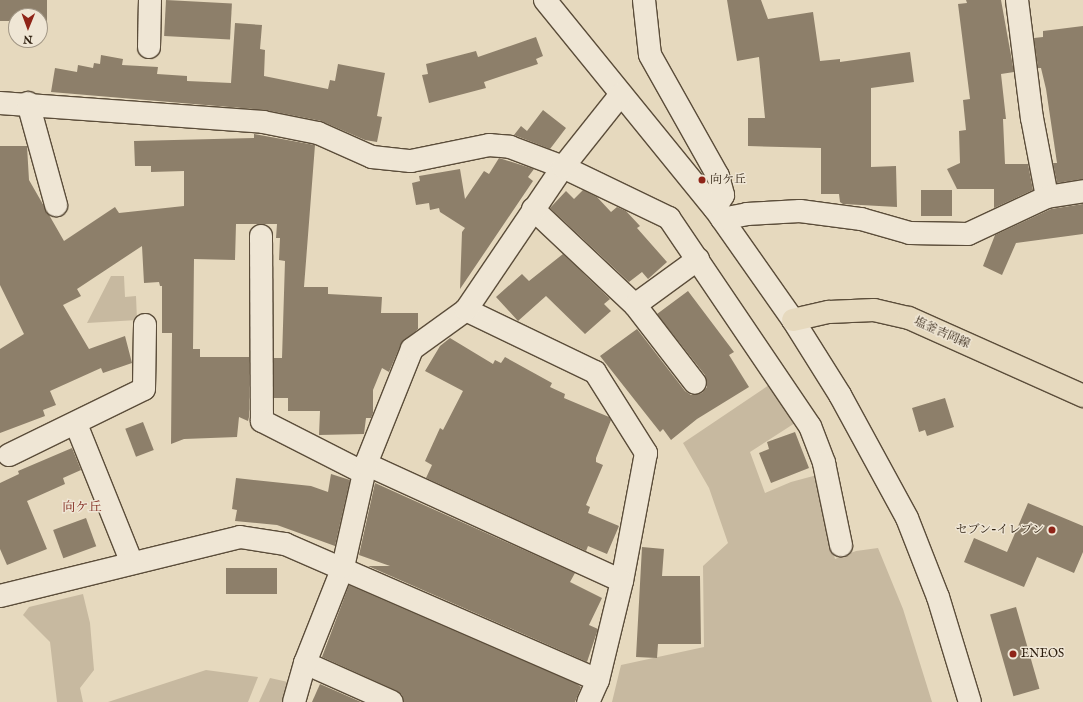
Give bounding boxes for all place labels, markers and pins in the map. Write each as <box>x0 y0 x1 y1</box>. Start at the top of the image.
place label: 向ケ丘 <box>710 173 746 187</box>
marker: 向ケ丘 <box>697 175 707 185</box>
place label: セブン-イレブン <box>954 523 1044 537</box>
marker: セブン-イレブン <box>1047 525 1057 535</box>
place label: ENEOS <box>1021 647 1064 661</box>
marker: ENEOS <box>1008 649 1018 659</box>

